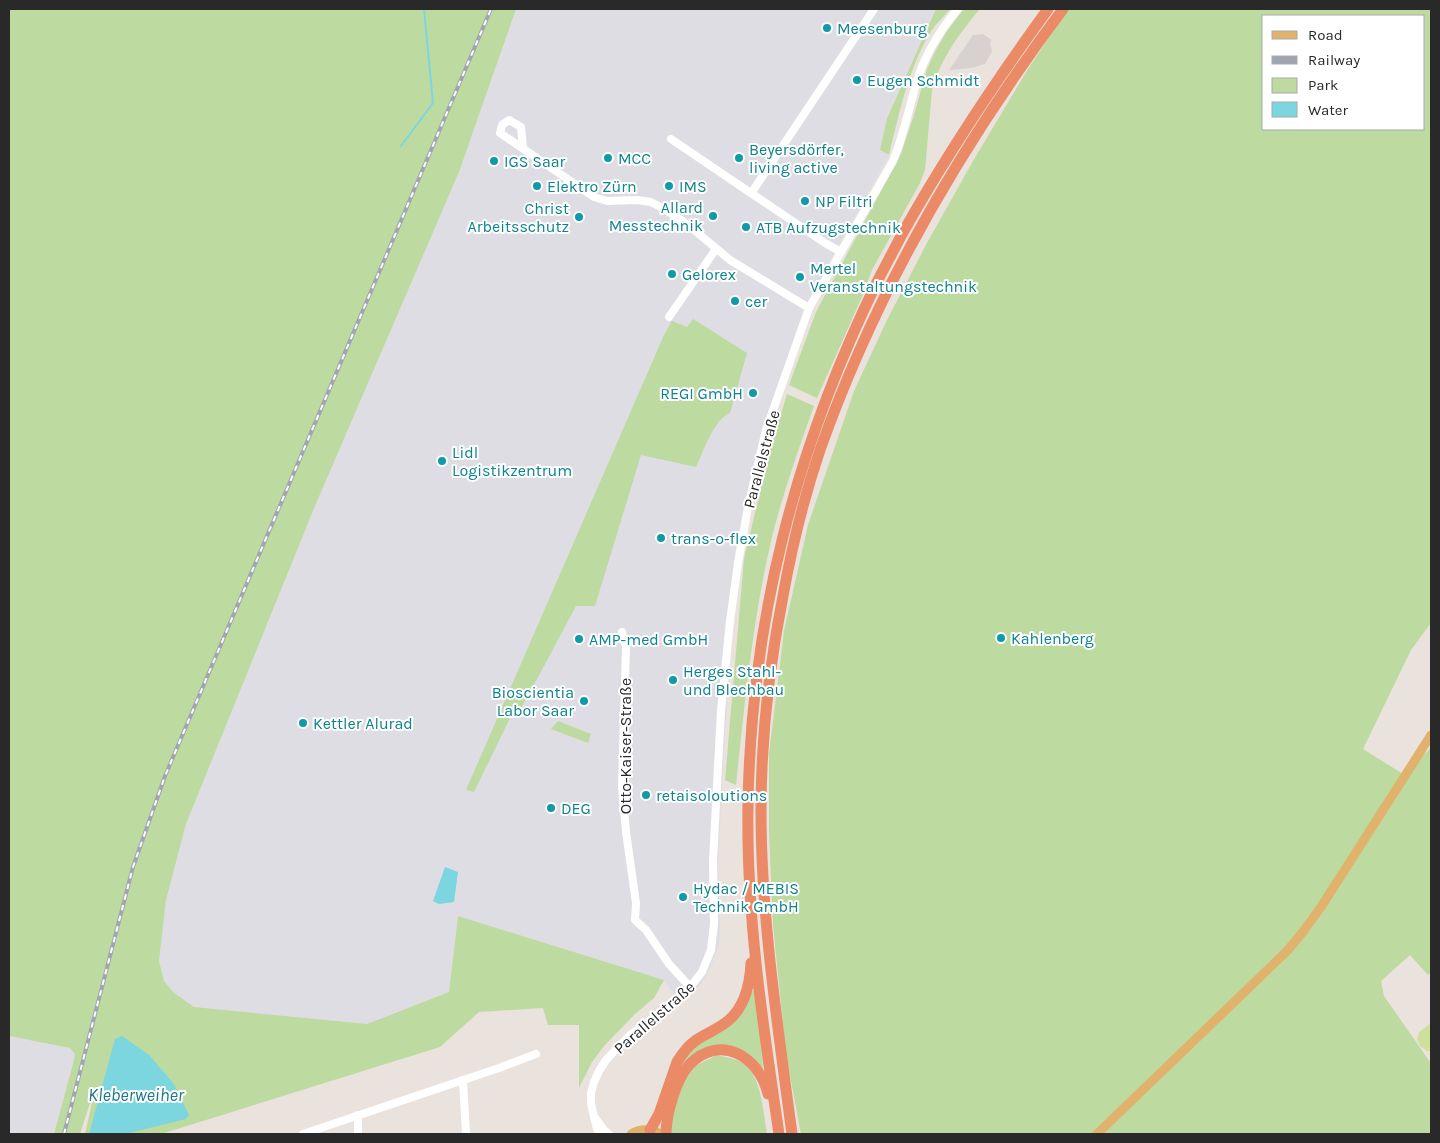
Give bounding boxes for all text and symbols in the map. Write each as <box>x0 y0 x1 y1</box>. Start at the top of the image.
legend <box>1262 15 1425 130</box>
place label: Meesenburg <box>837 19 927 38</box>
marker: Meesenburg <box>821 22 833 34</box>
text: Road <box>1308 26 1343 44</box>
text: Railway <box>1308 51 1360 69</box>
place label: Eugen Schmidt <box>867 71 979 90</box>
marker: Eugen Schmidt <box>851 74 863 86</box>
text: Park <box>1308 76 1338 94</box>
text: Water <box>1308 101 1349 119</box>
place label: Beyersdörfer, living active <box>749 140 844 177</box>
place label: MCC <box>618 149 651 168</box>
place label: IGS Saar <box>504 152 566 171</box>
marker: MCC <box>602 152 614 164</box>
marker: Beyersdörfer, living active <box>733 152 745 164</box>
marker: IGS Saar <box>488 155 500 167</box>
place label: Elektro Zürn <box>547 177 637 196</box>
place label: IMS <box>679 177 707 196</box>
marker: Elektro Zürn <box>531 180 543 192</box>
marker: IMS <box>663 180 675 192</box>
place label: NP Filtri <box>815 192 873 211</box>
marker: NP Filtri <box>799 195 811 207</box>
place label: Allard Messtechnik <box>609 198 703 235</box>
place label: Christ Arbeitsschutz <box>468 199 569 236</box>
marker: Allard Messtechnik <box>707 210 719 222</box>
marker: Christ Arbeitsschutz <box>573 211 585 223</box>
place label: ATB Aufzugstechnik <box>756 218 901 237</box>
marker: ATB Aufzugstechnik <box>740 221 752 233</box>
place label: Mertel Veranstaltungstechnik <box>810 259 977 296</box>
place label: Gelorex <box>682 265 736 284</box>
marker: Gelorex <box>666 268 678 280</box>
marker: Mertel Veranstaltungstechnik <box>794 271 806 283</box>
place label: cer <box>745 292 767 311</box>
marker: cer <box>729 295 741 307</box>
place label: REGI GmbH <box>660 384 743 403</box>
marker: REGI GmbH <box>747 387 759 399</box>
street label: Parallelstraße <box>739 408 784 510</box>
place label: Lidl Logistikzentrum <box>452 443 572 480</box>
marker: Lidl Logistikzentrum <box>436 455 448 467</box>
place label: trans-o-flex <box>671 529 756 548</box>
marker: trans-o-flex <box>655 532 667 544</box>
place label: Kahlenberg <box>1011 629 1094 648</box>
place label: AMP-med GmbH <box>589 630 708 649</box>
marker: Kahlenberg <box>995 632 1007 644</box>
marker: AMP-med GmbH <box>573 633 585 645</box>
place label: Herges Stahl- und Blechbau <box>683 662 784 699</box>
marker: Herges Stahl- und Blechbau <box>667 674 679 686</box>
street label: Otto-Kaiser-Straße <box>616 678 635 814</box>
place label: Bioscientia Labor Saar <box>492 683 574 720</box>
marker: Bioscientia Labor Saar <box>578 695 590 707</box>
place label: Kettler Alurad <box>313 714 413 733</box>
marker: Kettler Alurad <box>297 717 309 729</box>
place label: retaisoloutions <box>656 786 767 805</box>
marker: retaisoloutions <box>640 789 652 801</box>
place label: DEG <box>561 799 591 818</box>
marker: DEG <box>545 802 557 814</box>
place label: Hydac / MEBIS Technik GmbH <box>693 879 799 916</box>
marker: Hydac / MEBIS Technik GmbH <box>677 891 689 903</box>
street label: Parallelstraße <box>610 977 699 1058</box>
water label: Kleberweiher <box>88 1084 185 1106</box>

